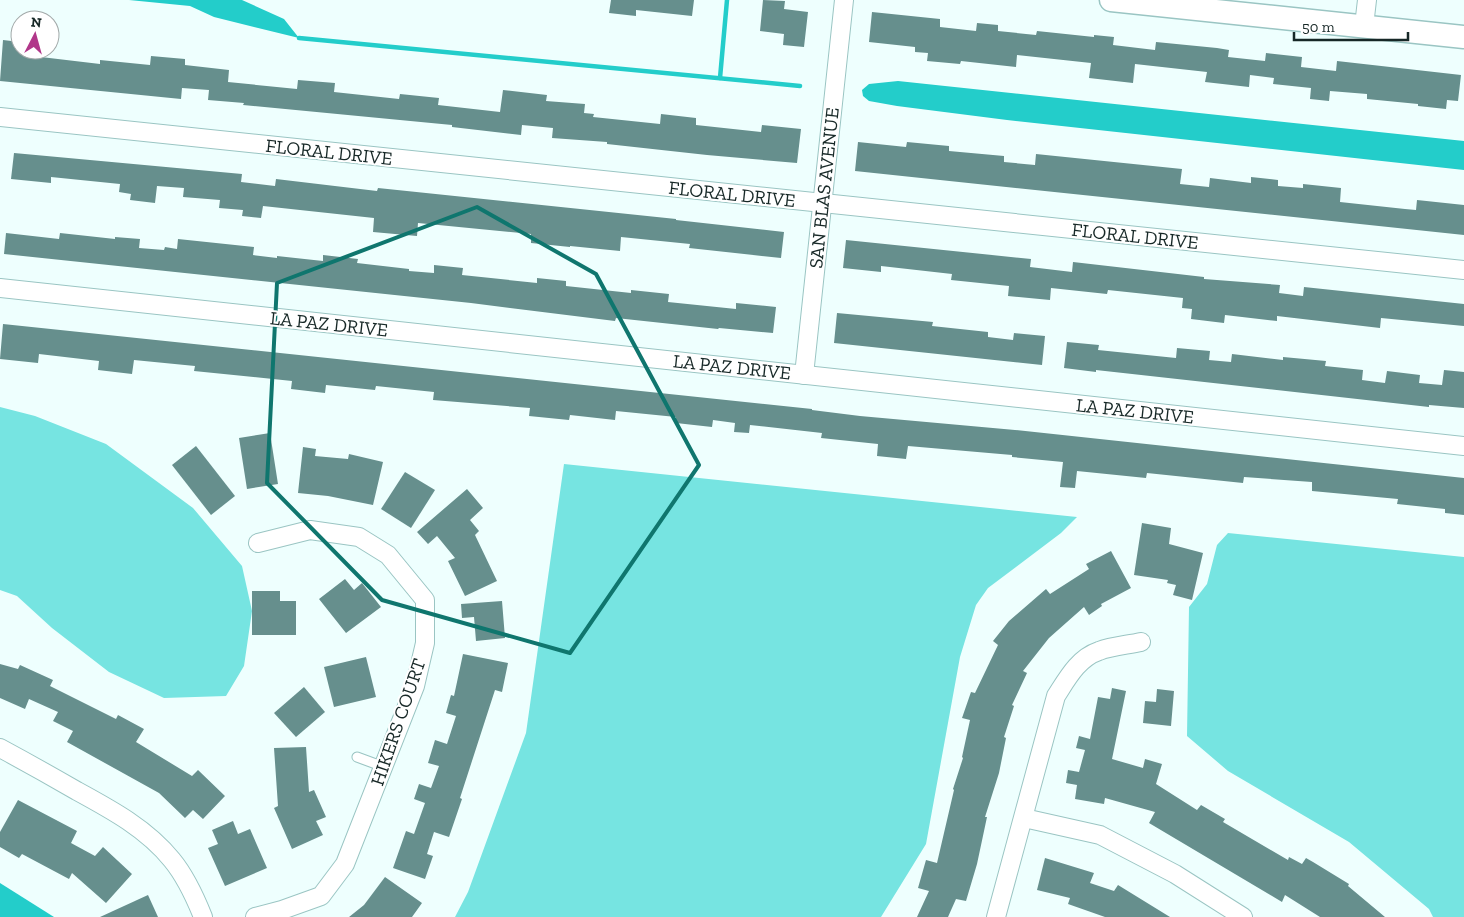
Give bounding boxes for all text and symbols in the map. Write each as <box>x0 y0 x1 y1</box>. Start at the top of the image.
north arrow <box>10 10 60 60</box>
scale bar <box>1294 10 1408 42</box>
text: N <box>30 14 43 32</box>
text: 50 m <box>1302 18 1335 36</box>
street label: SAN BLAS AVENUE <box>804 106 844 270</box>
street label: FLORAL DRIVE <box>264 134 394 170</box>
street label: FLORAL DRIVE <box>667 176 797 212</box>
street label: FLORAL DRIVE <box>1070 218 1200 254</box>
street label: LA PAZ DRIVE <box>269 306 389 342</box>
street label: LA PAZ DRIVE <box>672 349 792 385</box>
street label: LA PAZ DRIVE <box>1075 393 1195 429</box>
street label: HIKERS COURT <box>365 655 431 789</box>

